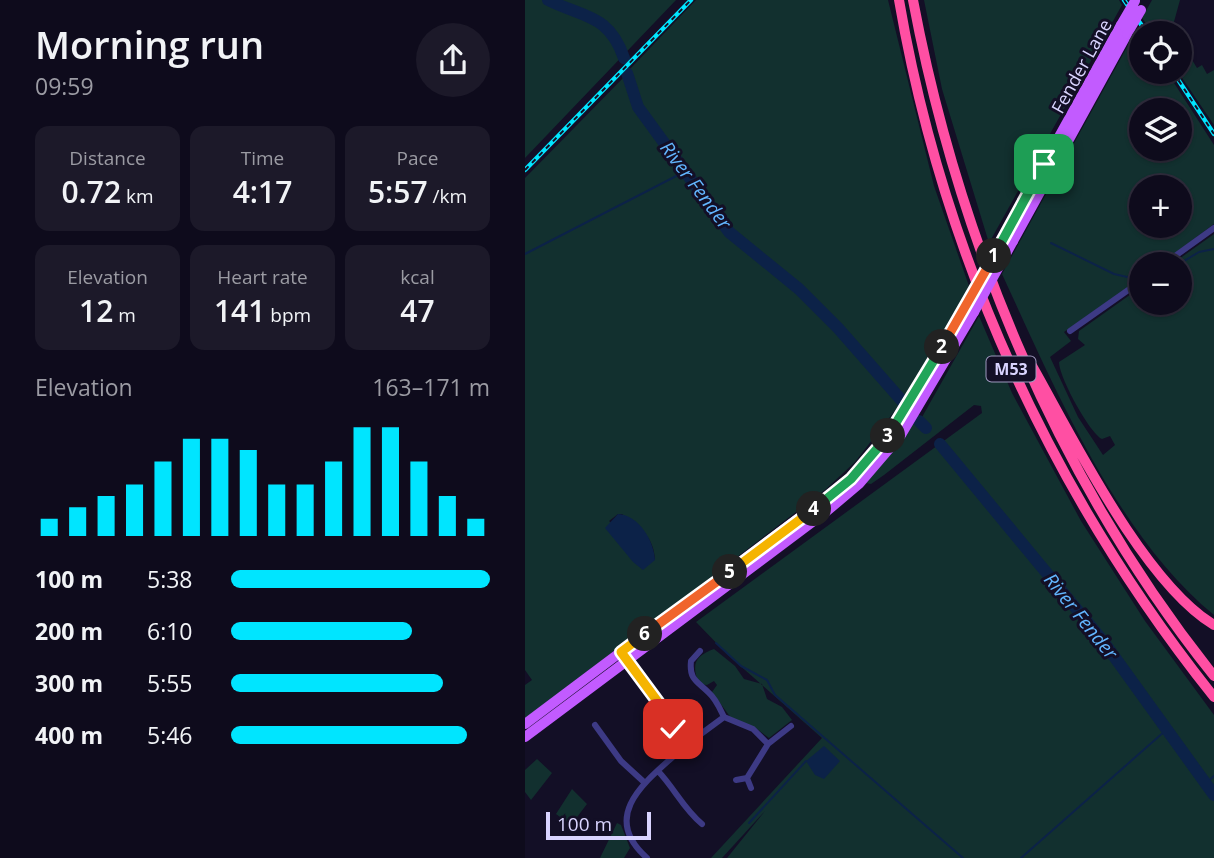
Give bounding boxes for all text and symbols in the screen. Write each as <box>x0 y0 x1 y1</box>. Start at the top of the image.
street label: Fender Lane <box>1045 15 1117 117</box>
text: Morning run <box>35 18 264 70</box>
map controls <box>1129 21 1192 315</box>
button: locate <box>1129 21 1192 84</box>
button: share <box>416 23 490 97</box>
text: 09:59 <box>35 70 94 102</box>
button: layers <box>1129 98 1192 161</box>
pin <box>1014 134 1074 194</box>
water label: River Fender <box>654 136 739 235</box>
text: Distance <box>69 145 146 171</box>
text: Time <box>241 145 284 171</box>
text: Pace <box>397 145 438 171</box>
icon: arrive <box>1025 145 1063 183</box>
text: 0.72 <box>61 171 121 212</box>
text: 4:17 <box>233 171 292 212</box>
text: 5:57 <box>368 171 428 212</box>
button: + <box>1129 175 1192 238</box>
text: km <box>121 183 154 209</box>
text: /km <box>428 183 467 209</box>
pin: 1 <box>977 238 1011 274</box>
text: 1 <box>988 242 999 268</box>
button: − <box>1129 252 1192 315</box>
text: Elevation <box>67 264 148 290</box>
text: Heart rate <box>217 264 308 290</box>
text: kcal <box>400 264 435 290</box>
text: 12 <box>79 290 113 331</box>
text: 141 <box>214 290 265 331</box>
text: 47 <box>400 290 435 331</box>
text: m <box>113 302 136 328</box>
text: bpm <box>265 302 311 328</box>
pin: 2 <box>925 330 959 364</box>
text: 2 <box>936 333 947 359</box>
road number: M53 <box>987 356 1035 382</box>
text: Elevation <box>35 371 133 403</box>
text: 163–171 m <box>372 371 490 403</box>
pin: 3 <box>871 418 905 453</box>
text: 3 <box>882 422 893 448</box>
pin: 4 <box>797 491 831 526</box>
text: 4 <box>808 495 819 521</box>
pin: 5 <box>713 554 747 590</box>
text: 5 <box>724 558 735 584</box>
text: 100 m <box>35 563 103 595</box>
text: 5:38 <box>147 563 193 595</box>
water label: River Fender <box>1038 568 1125 666</box>
text: 200 m <box>35 615 103 647</box>
text: 6:10 <box>147 615 193 647</box>
pin: 6 <box>627 616 663 652</box>
text: 6 <box>639 620 650 646</box>
text: 300 m <box>35 667 103 699</box>
text: 5:55 <box>147 667 193 699</box>
pin <box>643 699 703 759</box>
icon: check <box>654 710 692 748</box>
text: 400 m <box>35 719 103 751</box>
text: 5:46 <box>147 719 193 751</box>
scale bar <box>546 809 651 841</box>
text: 100 m <box>557 811 612 837</box>

